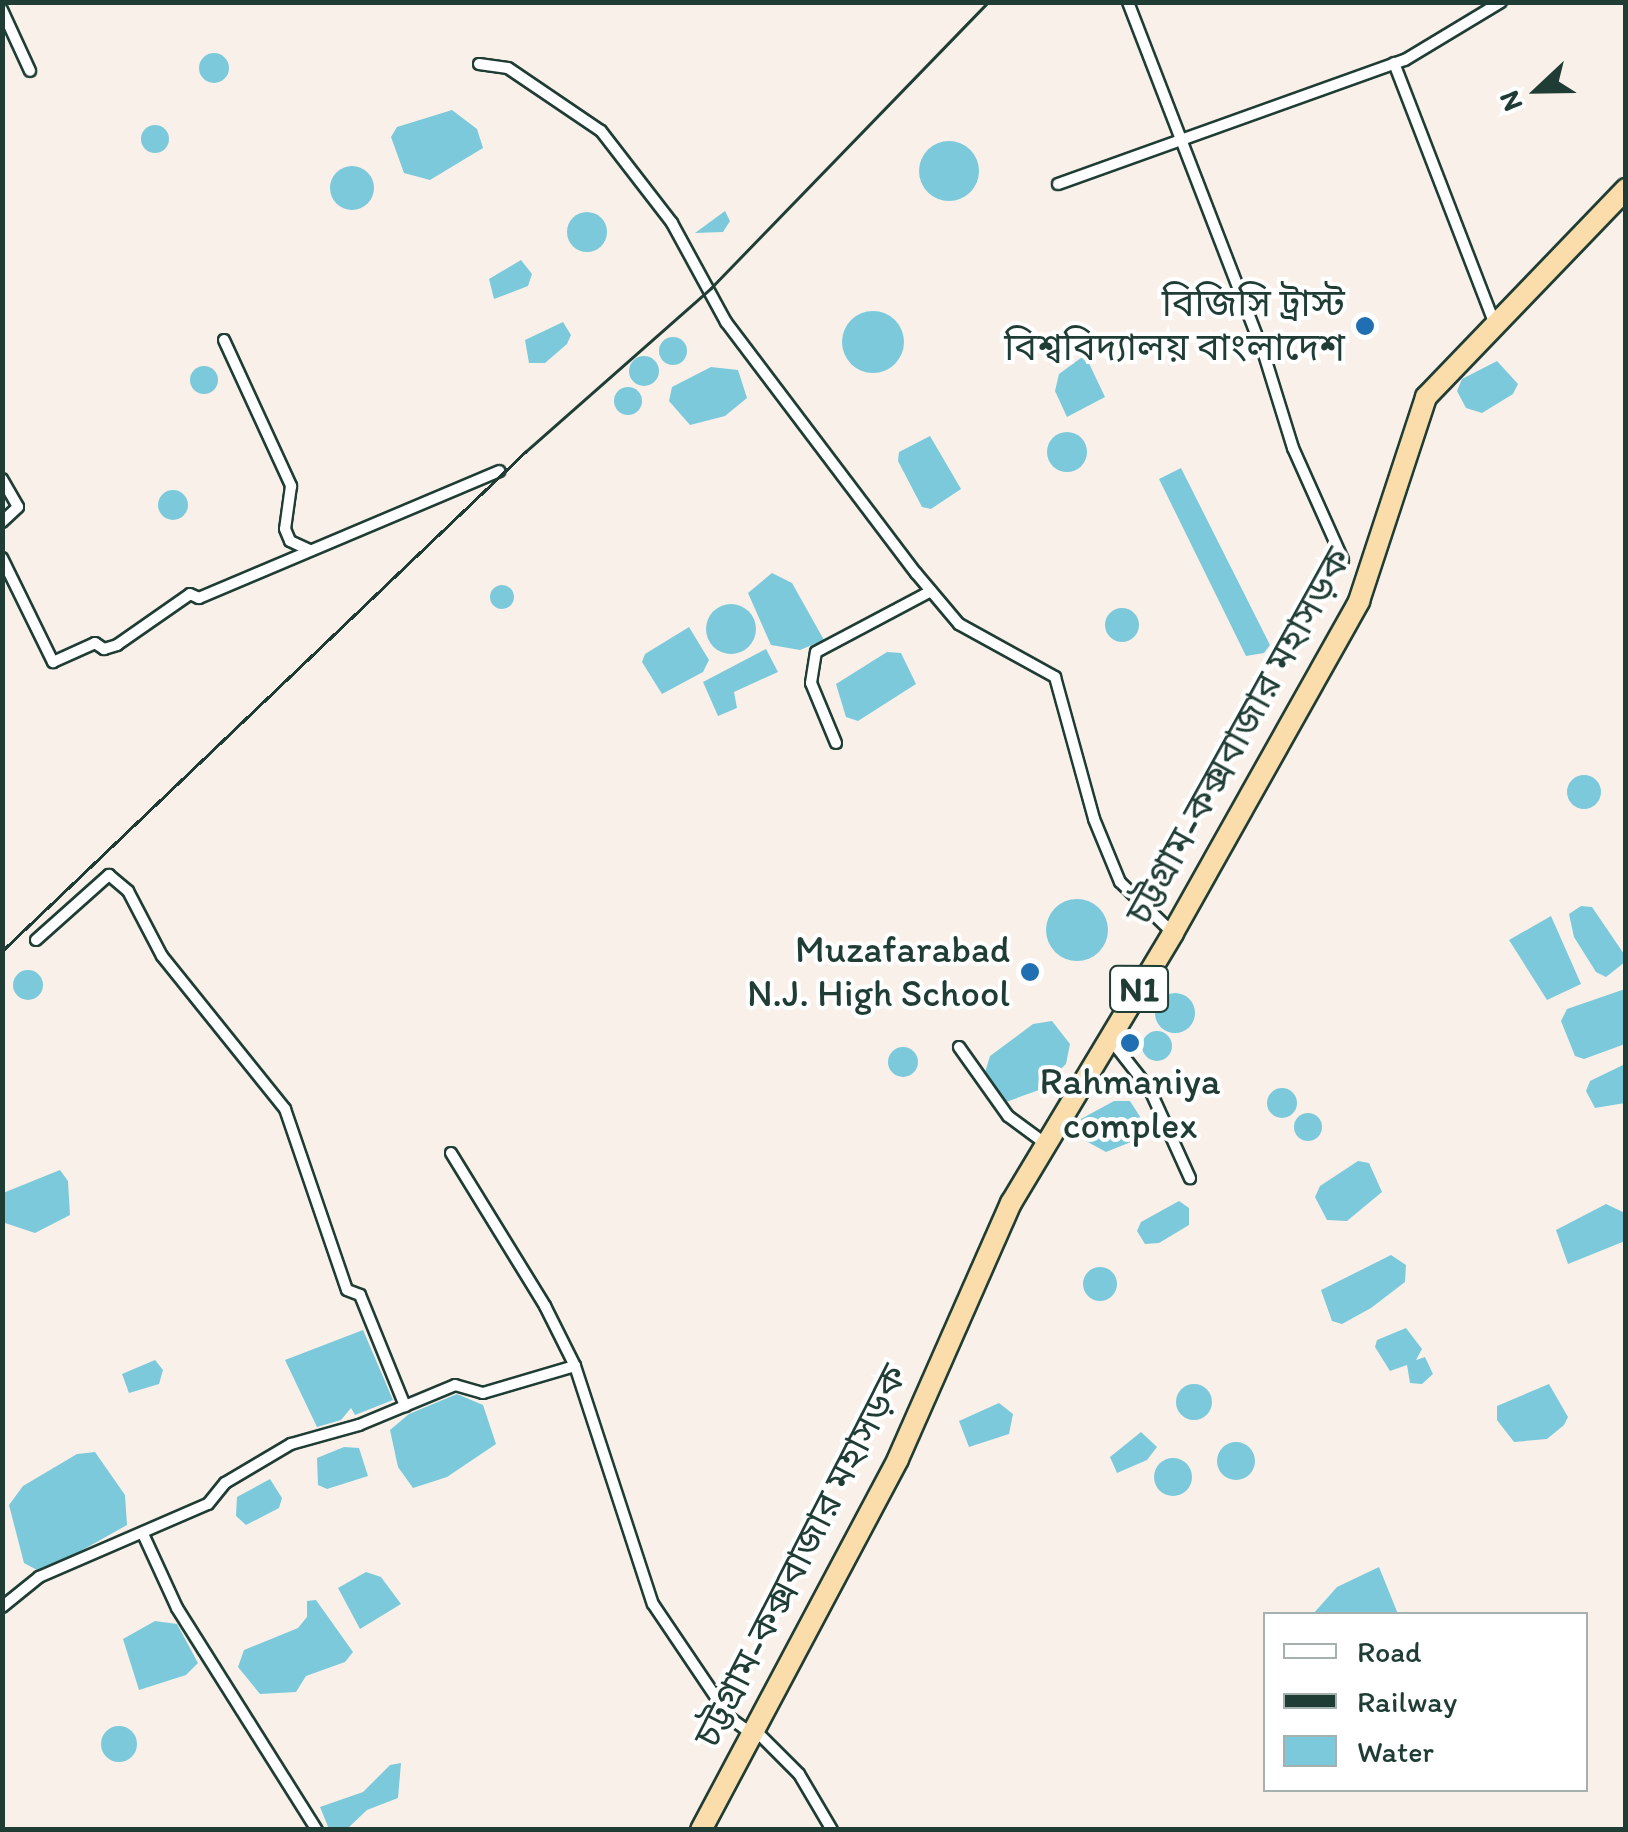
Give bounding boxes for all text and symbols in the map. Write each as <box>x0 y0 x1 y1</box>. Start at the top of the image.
north arrow <box>1488 40 1588 140</box>
text: N <box>1491 86 1529 116</box>
place label: বিজিসি ট্রাস্ট বিশ্ববিদ্যালয় বাংলাদেশ <box>1004 281 1345 370</box>
marker: বিজিসি ট্রাস্ট বিশ্ববিদ্যালয় বাংলাদেশ <box>1354 315 1376 337</box>
street label: চট্টগ্রাম-কক্সবাজার মহাসড়ক <box>1116 540 1362 932</box>
place label: Muzafarabad N.J. High School <box>748 927 1010 1016</box>
road number: N1 <box>1109 959 1169 1019</box>
marker: Muzafarabad N.J. High School <box>1019 961 1041 983</box>
marker: Rahmaniya complex <box>1119 1032 1141 1054</box>
place label: Rahmaniya complex <box>1039 1059 1221 1148</box>
street label: চট্টগ্রাম-কক্সবাজার মহাসড়ক <box>685 1357 917 1755</box>
legend <box>1263 1612 1588 1792</box>
text: Road <box>1357 1633 1422 1670</box>
text: Railway <box>1357 1683 1457 1720</box>
text: Water <box>1357 1733 1434 1770</box>

